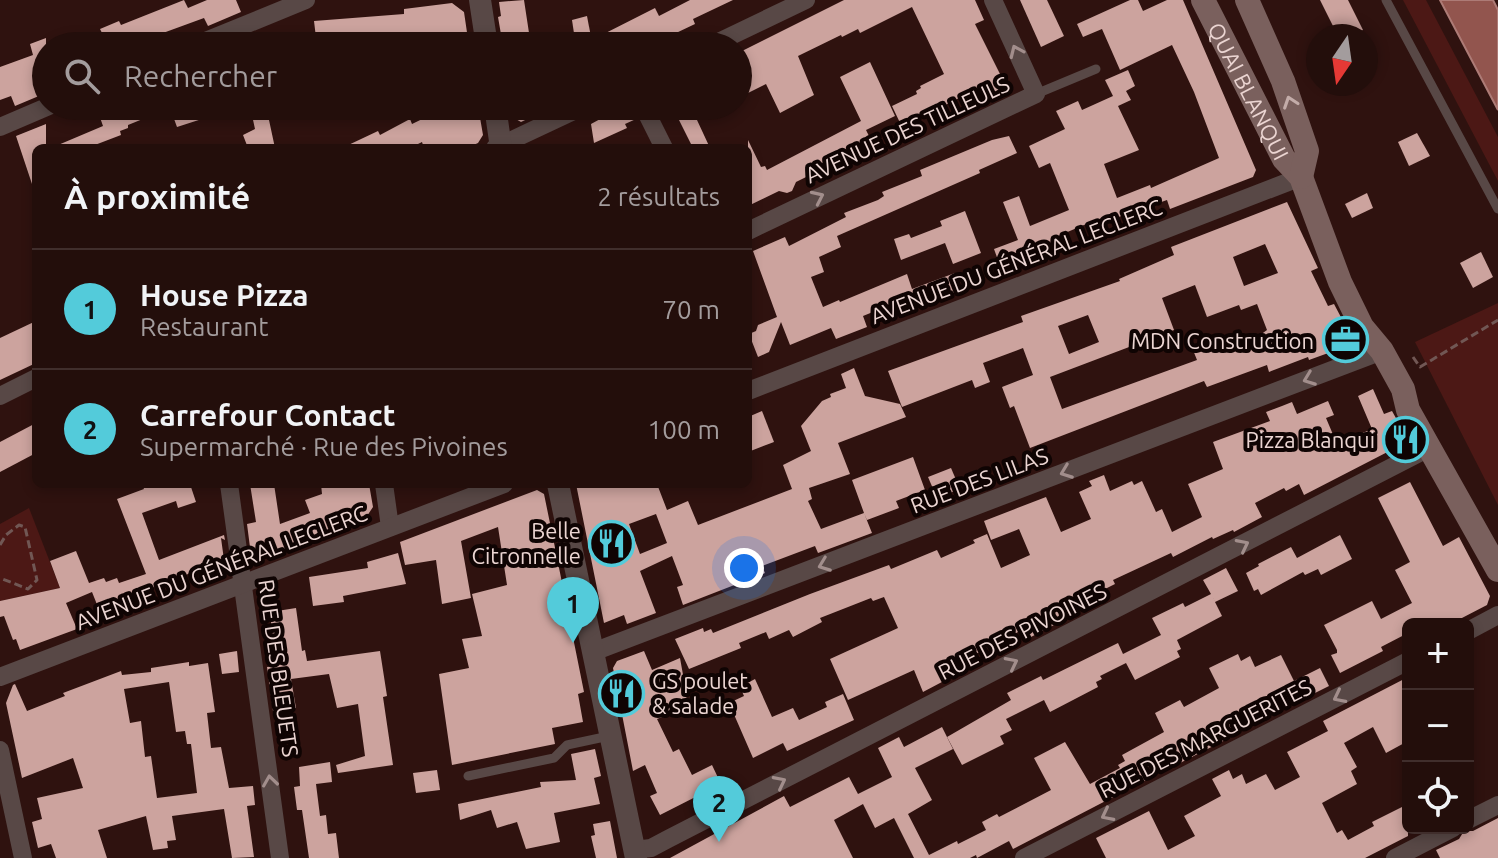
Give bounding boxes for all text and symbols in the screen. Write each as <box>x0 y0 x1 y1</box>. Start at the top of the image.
street label: QUAI BLANQUI <box>1204 18 1295 164</box>
north arrow <box>1306 24 1378 96</box>
search box <box>32 32 752 120</box>
one-way arrow <box>1010 45 1026 59</box>
icon: search <box>60 54 104 98</box>
text: Rechercher <box>124 59 277 93</box>
street label: AVENUE DES TILLEULS <box>801 71 1013 187</box>
one-way arrow <box>1284 96 1300 110</box>
text: À proximité <box>64 177 250 215</box>
text: 2 résultats <box>597 182 720 211</box>
one-way arrow <box>810 191 825 207</box>
street label: AVENUE DU GÉNÉRAL LECLERC <box>866 193 1165 328</box>
text: House Pizza <box>140 278 309 312</box>
text: 1 <box>83 295 97 324</box>
text: 70 m <box>662 295 720 324</box>
text: Restaurant <box>140 312 268 341</box>
office icon: MDN Construction <box>1321 316 1369 364</box>
place label: MDN Construction <box>1131 328 1314 353</box>
one-way arrow <box>1303 369 1317 386</box>
text: Carrefour Contact <box>140 398 396 432</box>
text: 2 <box>83 415 97 444</box>
text: 100 m <box>648 415 720 444</box>
restaurant icon: Pizza Blanqui <box>1382 415 1430 463</box>
place label: Pizza Blanqui <box>1246 427 1375 452</box>
text: Supermarché · Rue des Pivoines <box>140 432 508 461</box>
street label: RUE DES LILAS <box>907 442 1051 518</box>
one-way arrow <box>1060 462 1074 479</box>
street label: AVENUE DU GÉNÉRAL LECLERC <box>71 499 370 634</box>
place label: Belle Citronnelle <box>471 518 581 568</box>
restaurant icon: Belle Citronnelle <box>588 519 636 567</box>
one-way arrow <box>1235 539 1249 554</box>
your location <box>724 548 764 588</box>
one-way arrow <box>818 555 832 572</box>
pin: 1 <box>547 577 599 643</box>
street label: RUE DES BLEUETS <box>254 578 304 758</box>
street label: RUE DES PIVOINES <box>934 578 1110 684</box>
map controls <box>1402 618 1474 834</box>
button: + <box>1402 618 1474 690</box>
one-way arrow <box>1003 658 1018 673</box>
place label: GS poulet & salade <box>652 668 748 718</box>
restaurant icon: GS poulet & salade <box>597 669 645 717</box>
street label: RUE DES MARGUERITES <box>1095 674 1315 802</box>
one-way arrow <box>1332 687 1347 702</box>
button: − <box>1402 690 1474 762</box>
button: locate <box>1402 762 1474 834</box>
one-way arrow <box>261 774 278 787</box>
pin: 2 <box>693 776 745 842</box>
one-way arrow <box>772 776 787 792</box>
one-way arrow <box>1101 806 1116 821</box>

